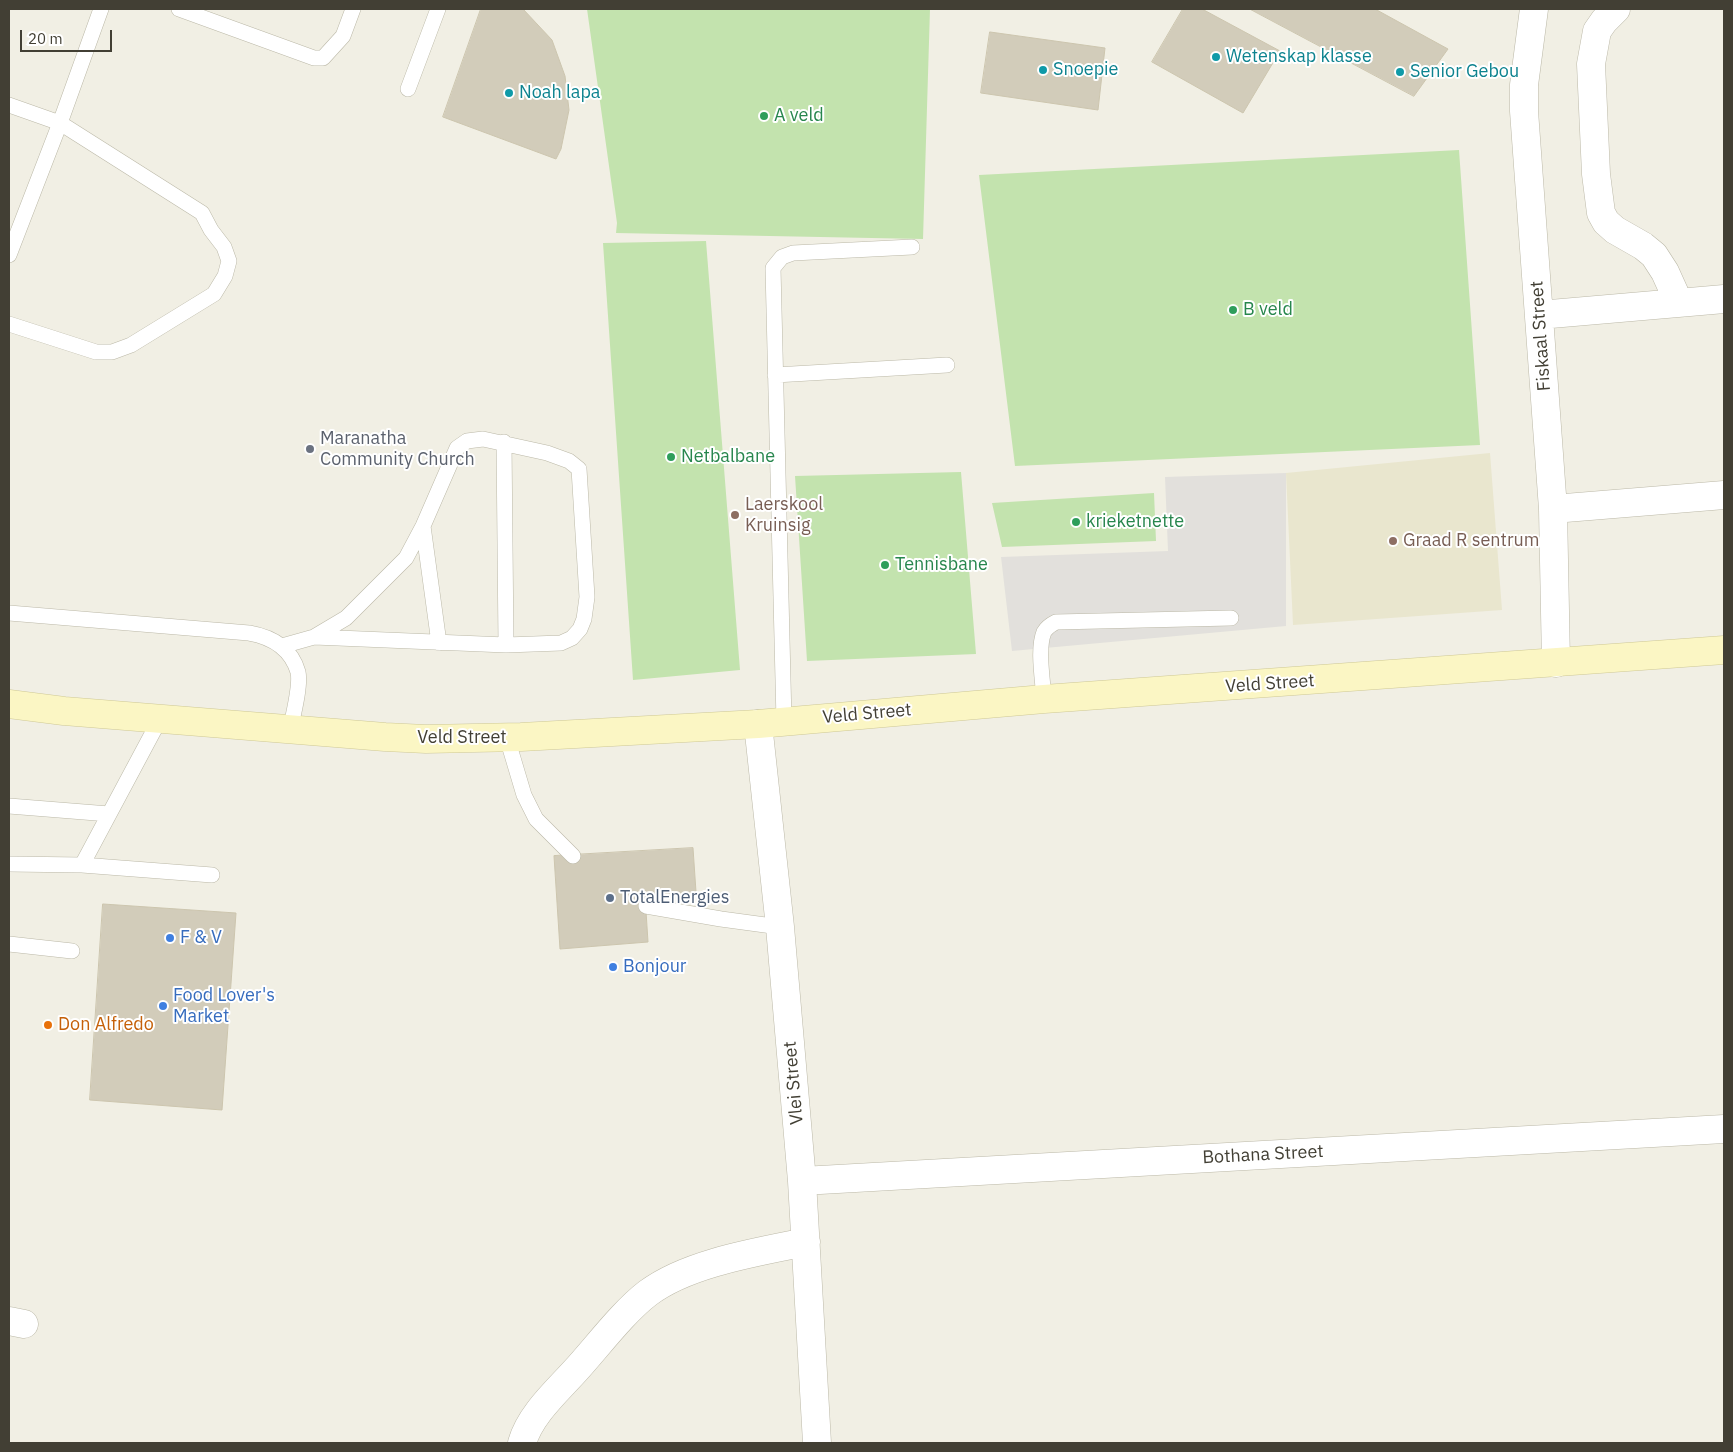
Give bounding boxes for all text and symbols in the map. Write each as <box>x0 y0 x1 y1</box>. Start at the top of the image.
scale bar <box>22 20 115 52</box>
text: 20 m <box>28 29 63 48</box>
place label: Wetenskap klasse <box>1226 46 1372 68</box>
marker: Wetenskap klasse <box>1210 51 1222 63</box>
place label: Snoepie <box>1053 59 1118 81</box>
place label: Senior Gebou <box>1410 61 1519 83</box>
marker: Snoepie <box>1037 64 1049 76</box>
marker: Senior Gebou <box>1394 66 1406 78</box>
place label: Noah lapa <box>519 82 600 104</box>
marker: Noah lapa <box>503 87 515 99</box>
place label: A veld <box>774 105 824 127</box>
marker: A veld <box>758 110 770 122</box>
street label: Fiskaal Street <box>1526 280 1556 392</box>
place label: B veld <box>1243 299 1293 321</box>
marker: B veld <box>1227 304 1239 316</box>
place label: Maranatha Community Church <box>320 428 475 470</box>
marker: Maranatha Community Church <box>304 443 316 455</box>
place label: Netbalbane <box>681 446 775 468</box>
marker: Netbalbane <box>665 451 677 463</box>
place label: Laerskool Kruinsig <box>745 494 823 536</box>
marker: Laerskool Kruinsig <box>729 509 741 521</box>
place label: krieketnette <box>1086 511 1184 533</box>
marker: krieketnette <box>1070 516 1082 528</box>
place label: Graad R sentrum <box>1403 530 1539 552</box>
marker: Graad R sentrum <box>1387 535 1399 547</box>
place label: Tennisbane <box>895 554 988 576</box>
marker: Tennisbane <box>879 559 891 571</box>
street label: Veld Street <box>1225 670 1315 698</box>
street label: Veld Street <box>822 699 912 729</box>
street label: Veld Street <box>417 727 507 749</box>
place label: TotalEnergies <box>620 887 729 909</box>
marker: TotalEnergies <box>604 892 616 904</box>
place label: F & V <box>180 927 222 949</box>
marker: F & V <box>164 932 176 944</box>
place label: Bonjour <box>623 956 686 978</box>
marker: Bonjour <box>607 961 619 973</box>
place label: Food Lover's Market <box>173 985 275 1028</box>
marker: Food Lover's Market <box>157 1000 169 1012</box>
place label: Don Alfredo <box>58 1014 154 1036</box>
marker: Don Alfredo <box>42 1019 54 1031</box>
street label: Vlei Street <box>780 1040 808 1126</box>
street label: Bothana Street <box>1202 1141 1324 1169</box>

